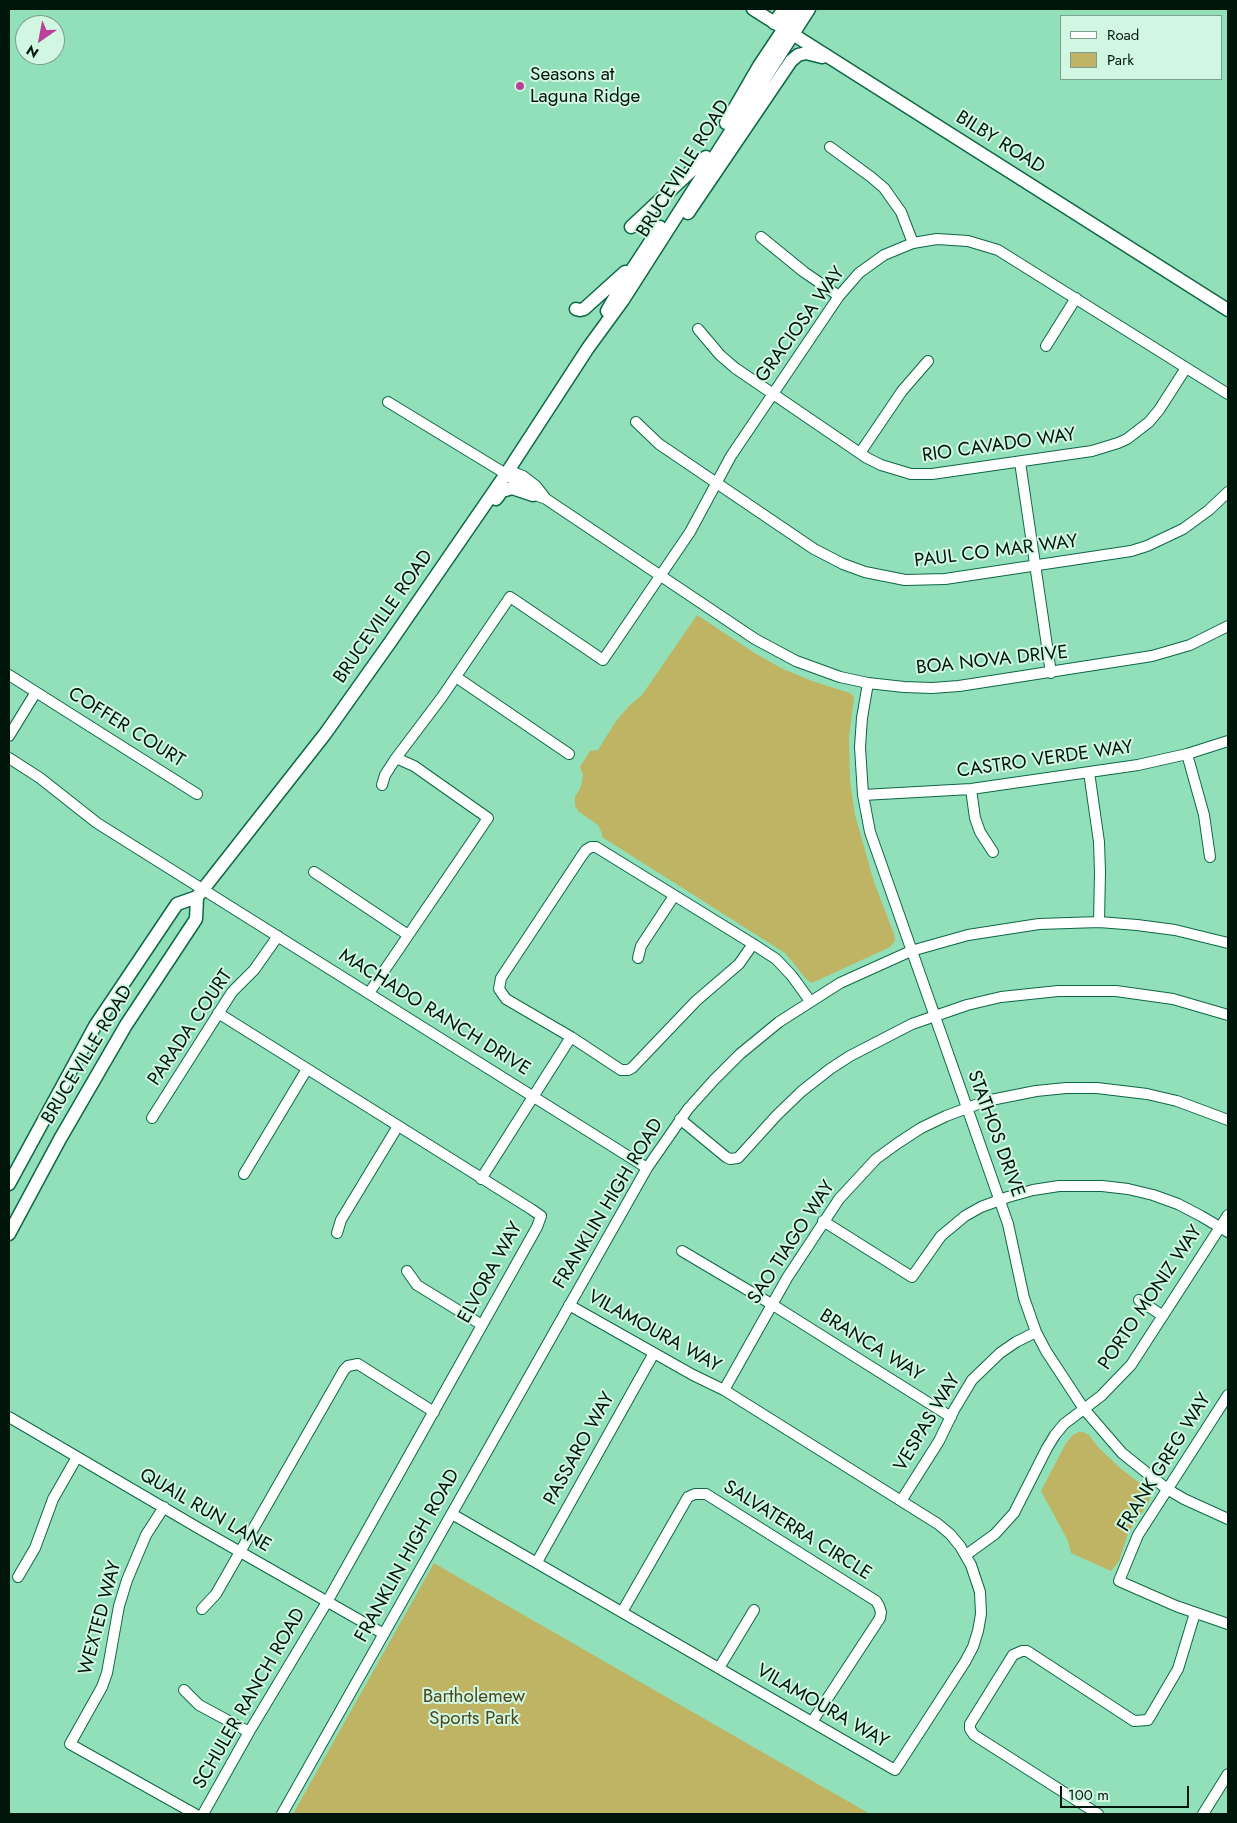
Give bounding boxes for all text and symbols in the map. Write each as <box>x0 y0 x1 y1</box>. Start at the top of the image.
north arrow <box>15 15 65 65</box>
legend <box>1060 15 1222 80</box>
text: Road <box>1107 24 1139 46</box>
text: N <box>22 40 42 63</box>
text: Park <box>1107 49 1134 71</box>
place label: Seasons at Laguna Ridge <box>530 64 640 108</box>
marker: Seasons at Laguna Ridge <box>514 80 526 92</box>
street label: BRUCEVILLE ROAD <box>633 96 735 242</box>
street label: BILBY ROAD <box>951 107 1049 179</box>
street label: GRACIOSA WAY <box>751 263 851 387</box>
street label: RIO CAVADO WAY <box>921 424 1077 468</box>
street label: PAUL CO MAR WAY <box>913 531 1079 573</box>
street label: BRUCEVILLE ROAD <box>329 546 439 688</box>
street label: BOA NOVA DRIVE <box>915 642 1069 680</box>
street label: COFFER COURT <box>63 683 189 773</box>
street label: CASTRO VERDE WAY <box>956 736 1134 784</box>
street label: MACHADO RANCH DRIVE <box>334 945 534 1081</box>
street label: PARADA COURT <box>144 966 238 1090</box>
street label: BRUCEVILLE ROAD <box>38 982 138 1128</box>
street label: STATHOS DRIVE <box>961 1067 1029 1201</box>
street label: FRANKLIN HIGH ROAD <box>549 1115 669 1293</box>
street label: SAO TIAGO WAY <box>744 1177 840 1309</box>
street label: ELVORA WAY <box>454 1218 528 1328</box>
street label: PORTO MONIZ WAY <box>1094 1221 1208 1375</box>
street label: VILAMOURA WAY <box>583 1286 725 1378</box>
street label: BRANCA WAY <box>815 1305 927 1387</box>
street label: VESPAS WAY <box>890 1370 966 1476</box>
street label: PASSARO WAY <box>540 1389 620 1509</box>
street label: FRANK GREG WAY <box>1113 1390 1217 1536</box>
street label: QUAIL RUN LANE <box>135 1464 275 1558</box>
street label: FRANKLIN HIGH ROAD <box>351 1465 465 1647</box>
street label: SALVATERRA CIRCLE <box>719 1476 875 1586</box>
street label: WEXTED WAY <box>75 1559 127 1677</box>
street label: SCHULER RANCH ROAD <box>189 1605 311 1793</box>
street label: VILAMOURA WAY <box>752 1660 892 1754</box>
park label: Bartholemew Sports Park <box>423 1686 525 1730</box>
scale bar <box>1062 1776 1191 1808</box>
text: 100 m <box>1068 1784 1109 1806</box>

